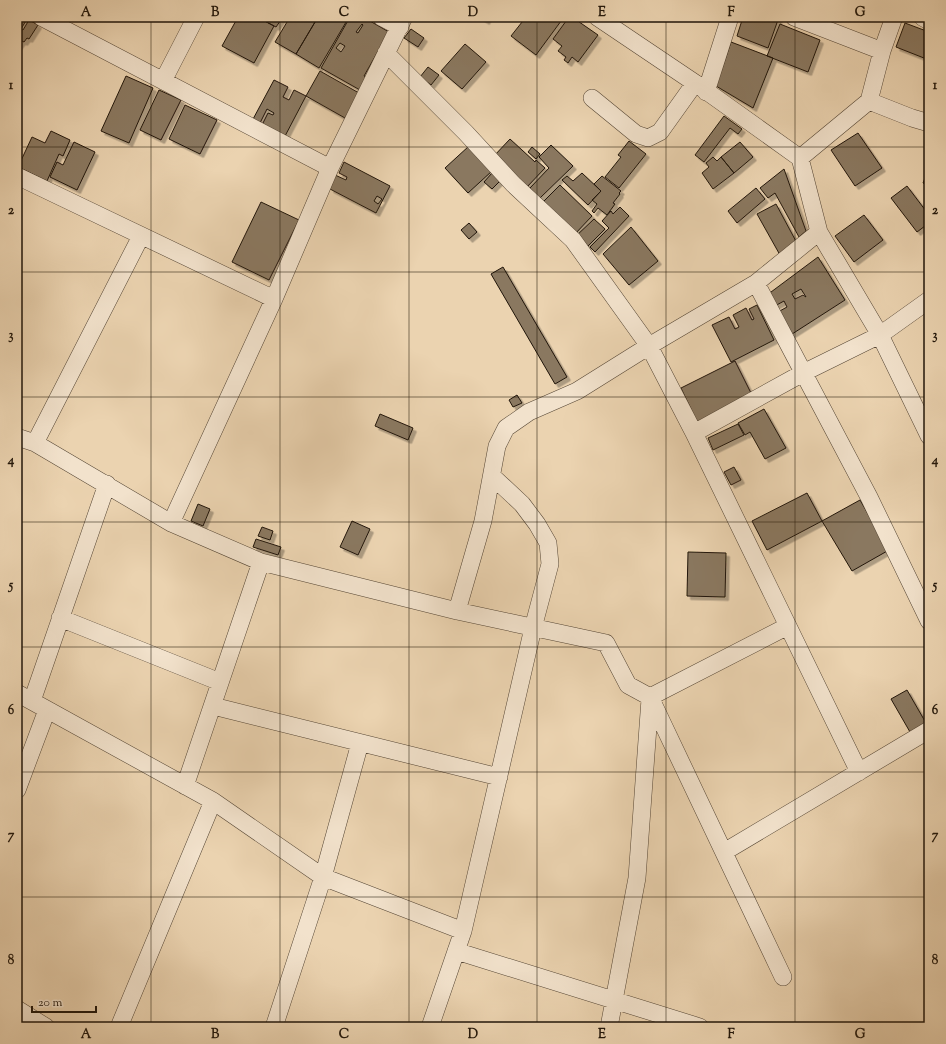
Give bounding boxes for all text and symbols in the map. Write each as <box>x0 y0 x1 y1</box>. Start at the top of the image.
text: A <box>81 4 92 22</box>
text: B <box>211 4 220 22</box>
text: C <box>339 4 349 22</box>
text: D <box>468 4 478 22</box>
text: E <box>598 4 606 22</box>
text: F <box>727 4 735 22</box>
text: G <box>855 4 866 22</box>
text: 1 <box>9 77 14 95</box>
text: 1 <box>933 77 938 95</box>
text: 2 <box>8 202 15 220</box>
text: 2 <box>932 202 939 220</box>
text: 3 <box>8 327 14 345</box>
text: 3 <box>932 327 938 345</box>
text: 4 <box>7 452 15 470</box>
text: 4 <box>931 452 939 470</box>
text: 5 <box>8 577 14 595</box>
text: 5 <box>932 577 938 595</box>
text: 6 <box>8 702 15 720</box>
text: 6 <box>932 702 939 720</box>
text: 7 <box>8 827 15 845</box>
text: 7 <box>932 827 939 845</box>
text: 8 <box>8 952 15 970</box>
text: 8 <box>932 952 939 970</box>
scale bar <box>32 988 96 1014</box>
text: 20 m <box>38 994 63 1012</box>
text: A <box>81 1026 92 1044</box>
text: B <box>211 1026 220 1044</box>
text: C <box>339 1026 349 1044</box>
text: D <box>468 1026 478 1044</box>
text: E <box>598 1026 606 1044</box>
text: F <box>727 1026 735 1044</box>
text: G <box>855 1026 866 1044</box>

